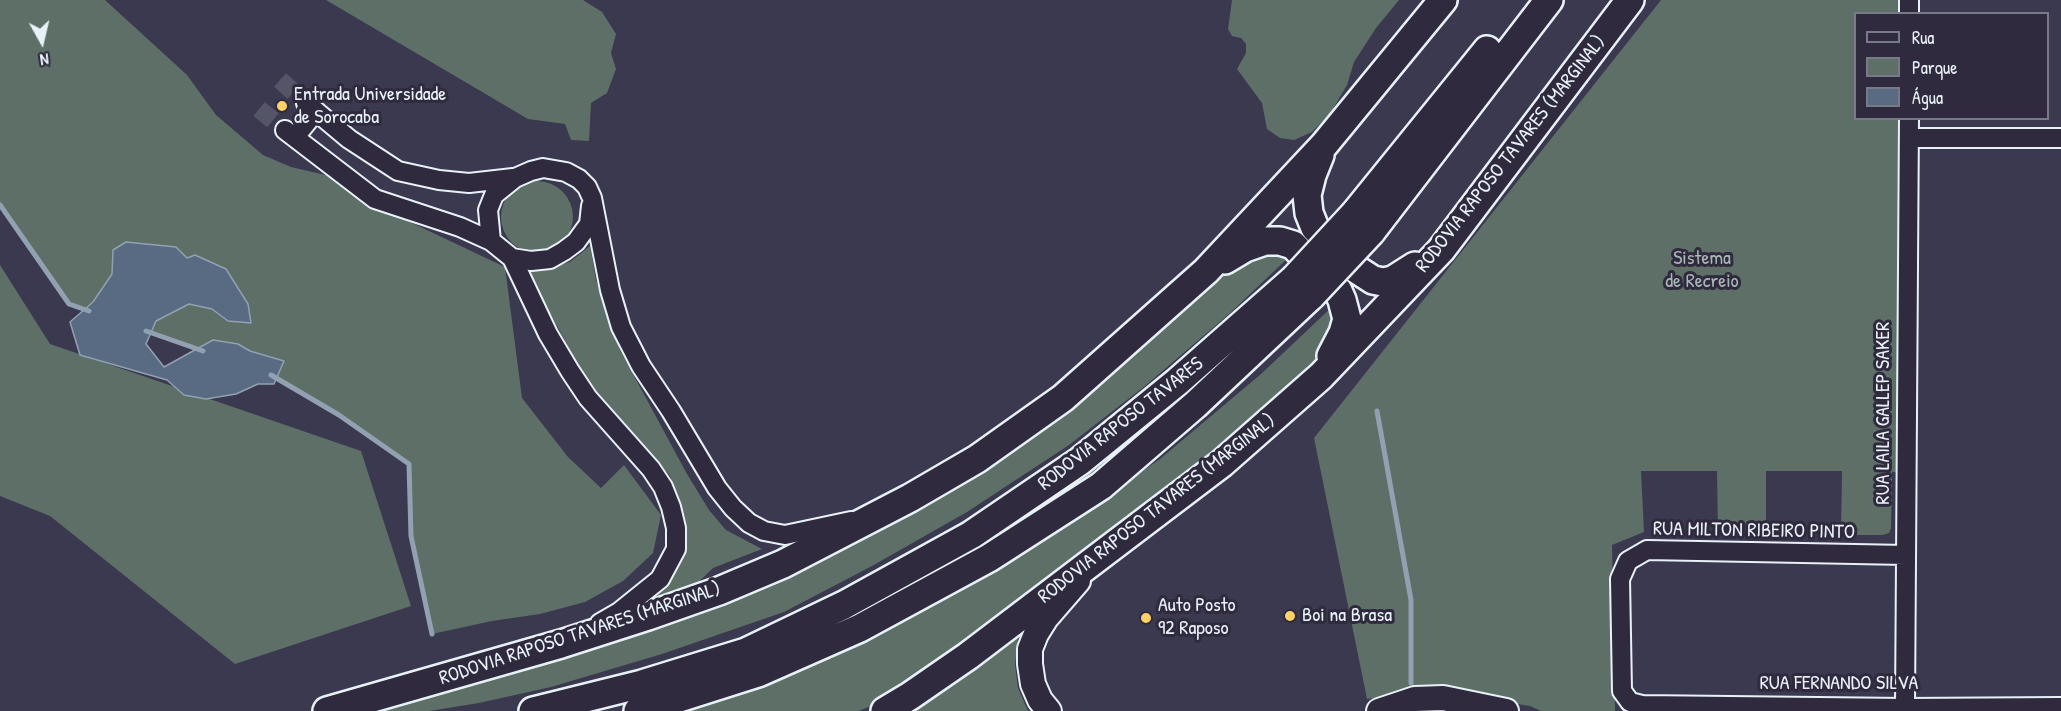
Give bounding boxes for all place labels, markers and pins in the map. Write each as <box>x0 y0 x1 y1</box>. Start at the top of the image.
place label: Entrada Universidade de Sorocaba <box>294 83 446 130</box>
marker: Entrada Universidade de Sorocaba <box>275 99 289 113</box>
place label: Auto Posto 92 Raposo <box>1158 594 1236 641</box>
place label: Boi na Brasa <box>1302 604 1392 628</box>
marker: Boi na Brasa <box>1283 609 1297 623</box>
marker: Auto Posto 92 Raposo <box>1139 611 1153 625</box>

